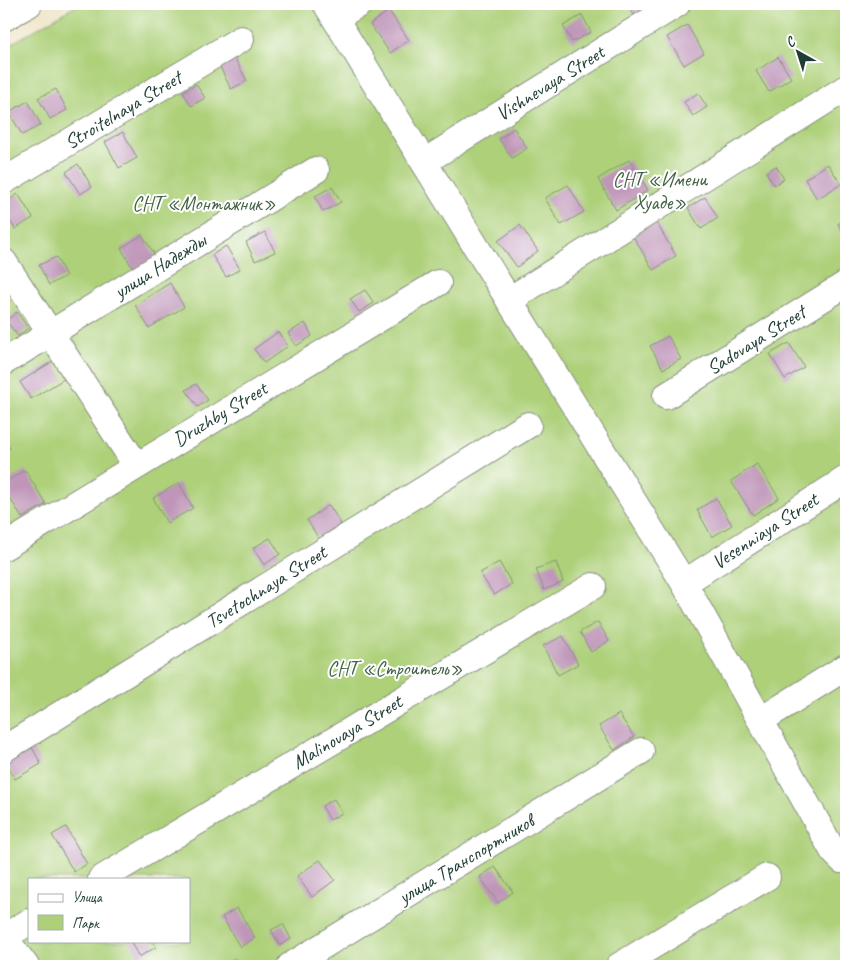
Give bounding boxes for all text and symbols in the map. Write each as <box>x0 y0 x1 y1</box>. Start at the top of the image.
north arrow <box>772 28 822 78</box>
text: С <box>782 32 800 51</box>
street label: Vishnevaya Street <box>491 38 611 126</box>
street label: Stroitelnaya Street <box>60 63 189 155</box>
park label: СНТ «Имени Хуаде» <box>613 167 708 215</box>
park label: СНТ «Монтажник» <box>132 191 276 216</box>
street label: улица Надежды <box>108 227 212 305</box>
street label: Sadovaya Street <box>702 298 813 380</box>
street label: Druzhby Street <box>168 375 274 452</box>
street label: Vesenniaya Street <box>707 486 825 575</box>
street label: Tsvetochnaya Street <box>201 539 333 634</box>
park label: СНТ «Строитель» <box>327 656 463 681</box>
street label: Malinovaya Street <box>287 688 409 775</box>
street label: улица Транспортников <box>393 807 541 910</box>
legend <box>28 878 190 942</box>
text: Улица <box>72 888 103 907</box>
text: Парк <box>72 914 100 933</box>

